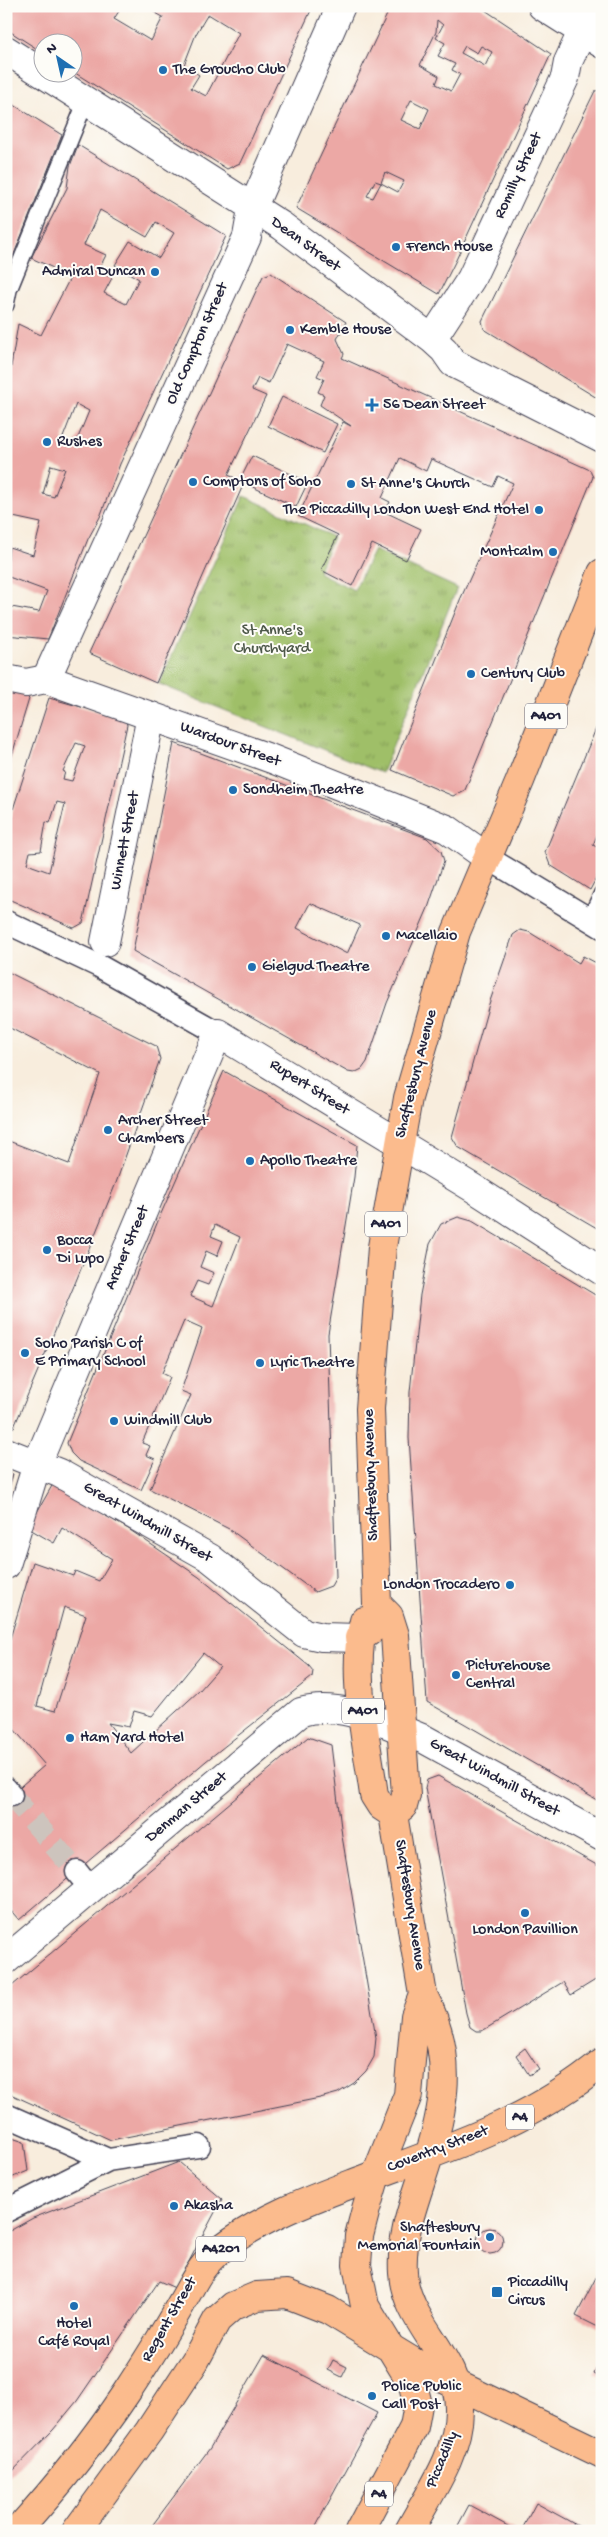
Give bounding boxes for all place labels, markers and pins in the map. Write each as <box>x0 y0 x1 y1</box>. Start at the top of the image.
place label: The Groucho Club <box>172 61 286 80</box>
marker: The Groucho Club <box>157 64 169 76</box>
place label: French House <box>405 238 493 257</box>
marker: French House <box>390 241 402 253</box>
place label: Admiral Duncan <box>42 263 145 282</box>
marker: Admiral Duncan <box>149 266 161 278</box>
place label: Kemble House <box>300 321 392 340</box>
marker: Kemble House <box>284 324 296 336</box>
place label: 56 Dean Street <box>383 396 486 415</box>
marker: 56 Dean Street <box>365 398 379 412</box>
place label: Rushes <box>57 433 103 452</box>
marker: Rushes <box>41 436 53 448</box>
place label: Comptons of Soho <box>203 473 321 492</box>
place label: St Anne's Church <box>361 475 470 494</box>
marker: Comptons of Soho <box>187 476 199 488</box>
marker: St Anne's Church <box>345 478 357 490</box>
place label: The Piccadilly London West End Hotel <box>282 501 529 520</box>
marker: The Piccadilly London West End Hotel <box>533 504 545 516</box>
place label: Montcalm <box>480 543 544 562</box>
marker: Montcalm <box>547 546 559 558</box>
place label: Century Club <box>481 665 566 684</box>
marker: Century Club <box>465 668 477 680</box>
place label: Sondheim Theatre <box>243 781 364 800</box>
marker: Sondheim Theatre <box>227 784 239 796</box>
place label: Macellaio <box>396 927 457 946</box>
marker: Macellaio <box>380 930 392 942</box>
place label: Gielgud Theatre <box>262 958 370 977</box>
marker: Gielgud Theatre <box>246 961 258 973</box>
place label: Archer Street Chambers <box>118 1112 209 1149</box>
marker: Archer Street Chambers <box>102 1124 114 1136</box>
place label: Apollo Theatre <box>260 1152 358 1171</box>
marker: Apollo Theatre <box>244 1155 256 1167</box>
place label: Bocca Di Lupo <box>56 1232 104 1269</box>
marker: Bocca Di Lupo <box>41 1244 53 1256</box>
place label: Soho Parish C of E Primary School <box>35 1335 146 1372</box>
marker: Soho Parish C of E Primary School <box>19 1347 31 1359</box>
place label: Lyric Theatre <box>270 1354 355 1373</box>
marker: Lyric Theatre <box>254 1357 266 1369</box>
place label: Windmill Club <box>124 1412 212 1431</box>
marker: Windmill Club <box>108 1415 120 1427</box>
place label: London Trocadero <box>383 1576 500 1595</box>
marker: London Trocadero <box>504 1579 516 1591</box>
place label: Picturehouse Central <box>465 1657 551 1694</box>
marker: Picturehouse Central <box>450 1669 462 1681</box>
place label: Ham Yard Hotel <box>80 1729 184 1748</box>
marker: Ham Yard Hotel <box>64 1732 76 1744</box>
marker: London Pavillion <box>519 1907 531 1919</box>
place label: London Pavillion <box>472 1921 578 1940</box>
place label: Akasha <box>184 2197 234 2216</box>
marker: Akasha <box>168 2200 180 2212</box>
place label: Shaftesbury Memorial Fountain <box>358 2219 480 2256</box>
marker: Shaftesbury Memorial Fountain <box>484 2231 496 2243</box>
place label: Piccadilly Circus <box>507 2274 568 2311</box>
marker: Piccadilly Circus <box>490 2285 504 2299</box>
marker: Hotel Café Royal <box>68 2300 80 2312</box>
place label: Hotel Café Royal <box>38 2315 110 2352</box>
place label: Police Public Call Post <box>381 2378 461 2415</box>
marker: Police Public Call Post <box>366 2390 378 2402</box>

